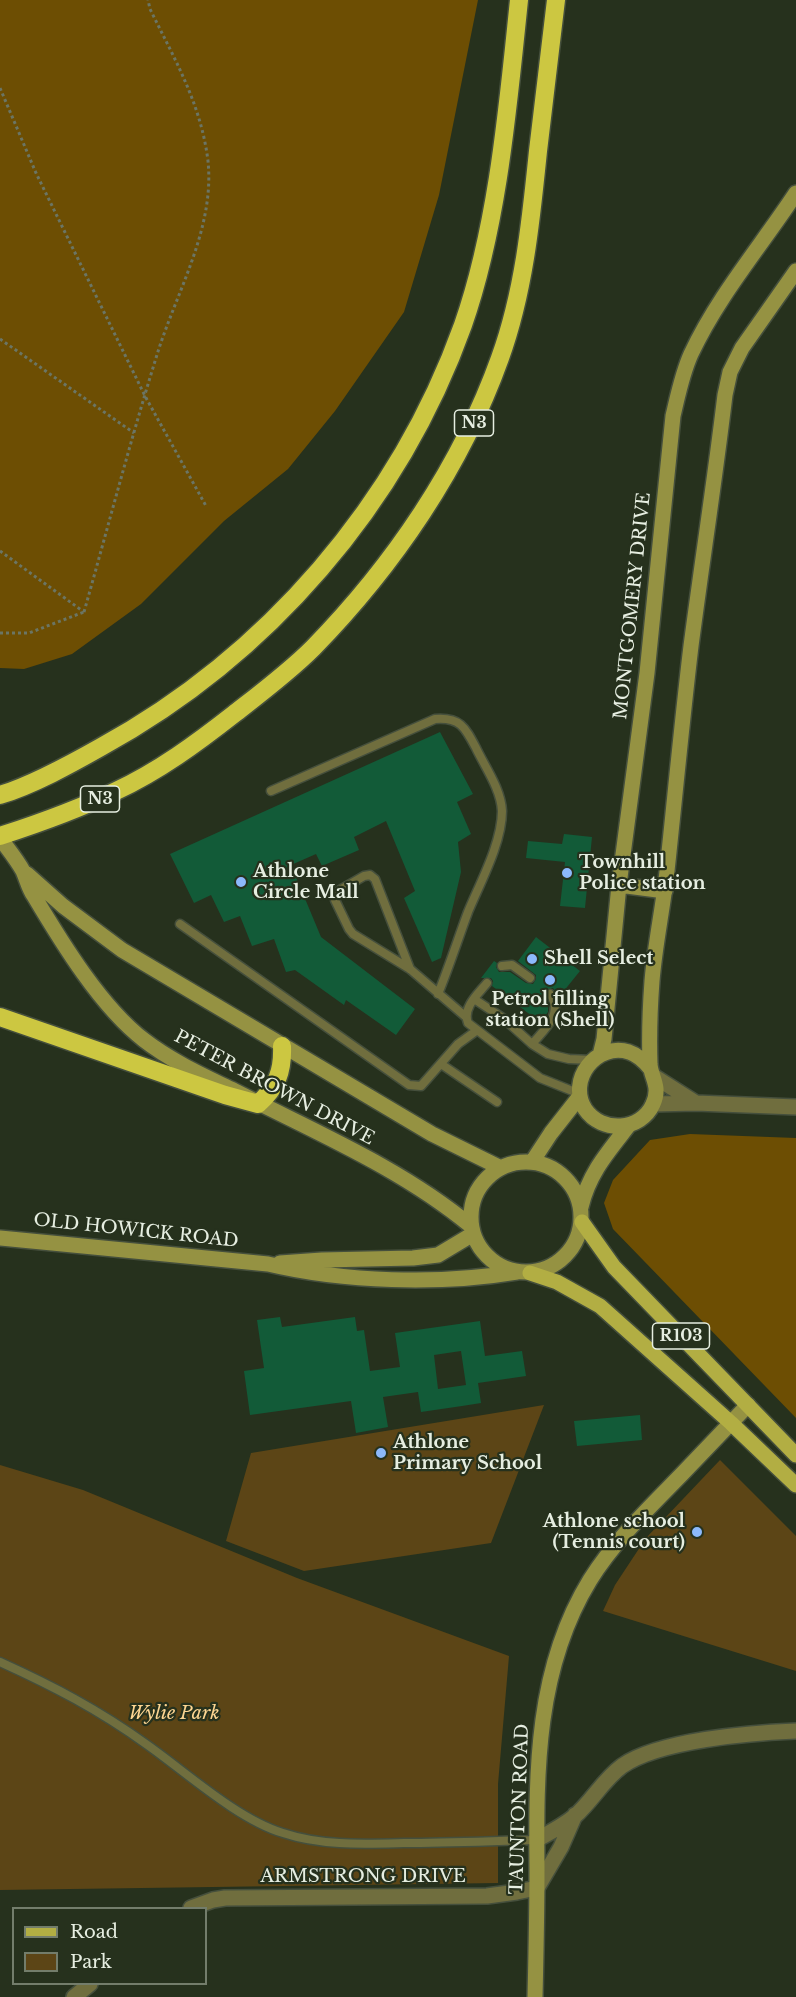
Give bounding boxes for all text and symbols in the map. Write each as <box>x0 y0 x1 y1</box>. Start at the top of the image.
road number: N3 <box>454 410 494 436</box>
street label: MONTGOMERY DRIVE <box>610 491 656 721</box>
road number: N3 <box>80 786 120 812</box>
place label: Townhill Police station <box>579 852 706 894</box>
place label: Athlone Circle Mall <box>253 861 359 904</box>
marker: Townhill Police station <box>560 866 574 880</box>
marker: Athlone Circle Mall <box>234 875 248 889</box>
place label: Shell Select <box>544 948 653 970</box>
marker: Shell Select <box>525 952 539 966</box>
marker: Petrol filling station (Shell) <box>543 973 557 987</box>
place label: Petrol filling station (Shell) <box>486 989 614 1032</box>
street label: PETER BROWN DRIVE <box>170 1026 378 1150</box>
street label: OLD HOWICK ROAD <box>32 1209 240 1253</box>
road number: R103 <box>652 1323 710 1349</box>
place label: Athlone Primary School <box>393 1432 542 1474</box>
marker: Athlone Primary School <box>374 1446 388 1460</box>
place label: Athlone school (Tennis court) <box>543 1511 685 1553</box>
marker: Athlone school (Tennis court) <box>690 1525 704 1539</box>
park label: Wylie Park <box>129 1703 219 1725</box>
street label: TAUNTON ROAD <box>506 1723 534 1895</box>
street label: ARMSTRONG DRIVE <box>260 1866 466 1888</box>
legend <box>12 1907 207 1985</box>
text: Road <box>70 1921 118 1943</box>
text: Park <box>70 1951 112 1973</box>

